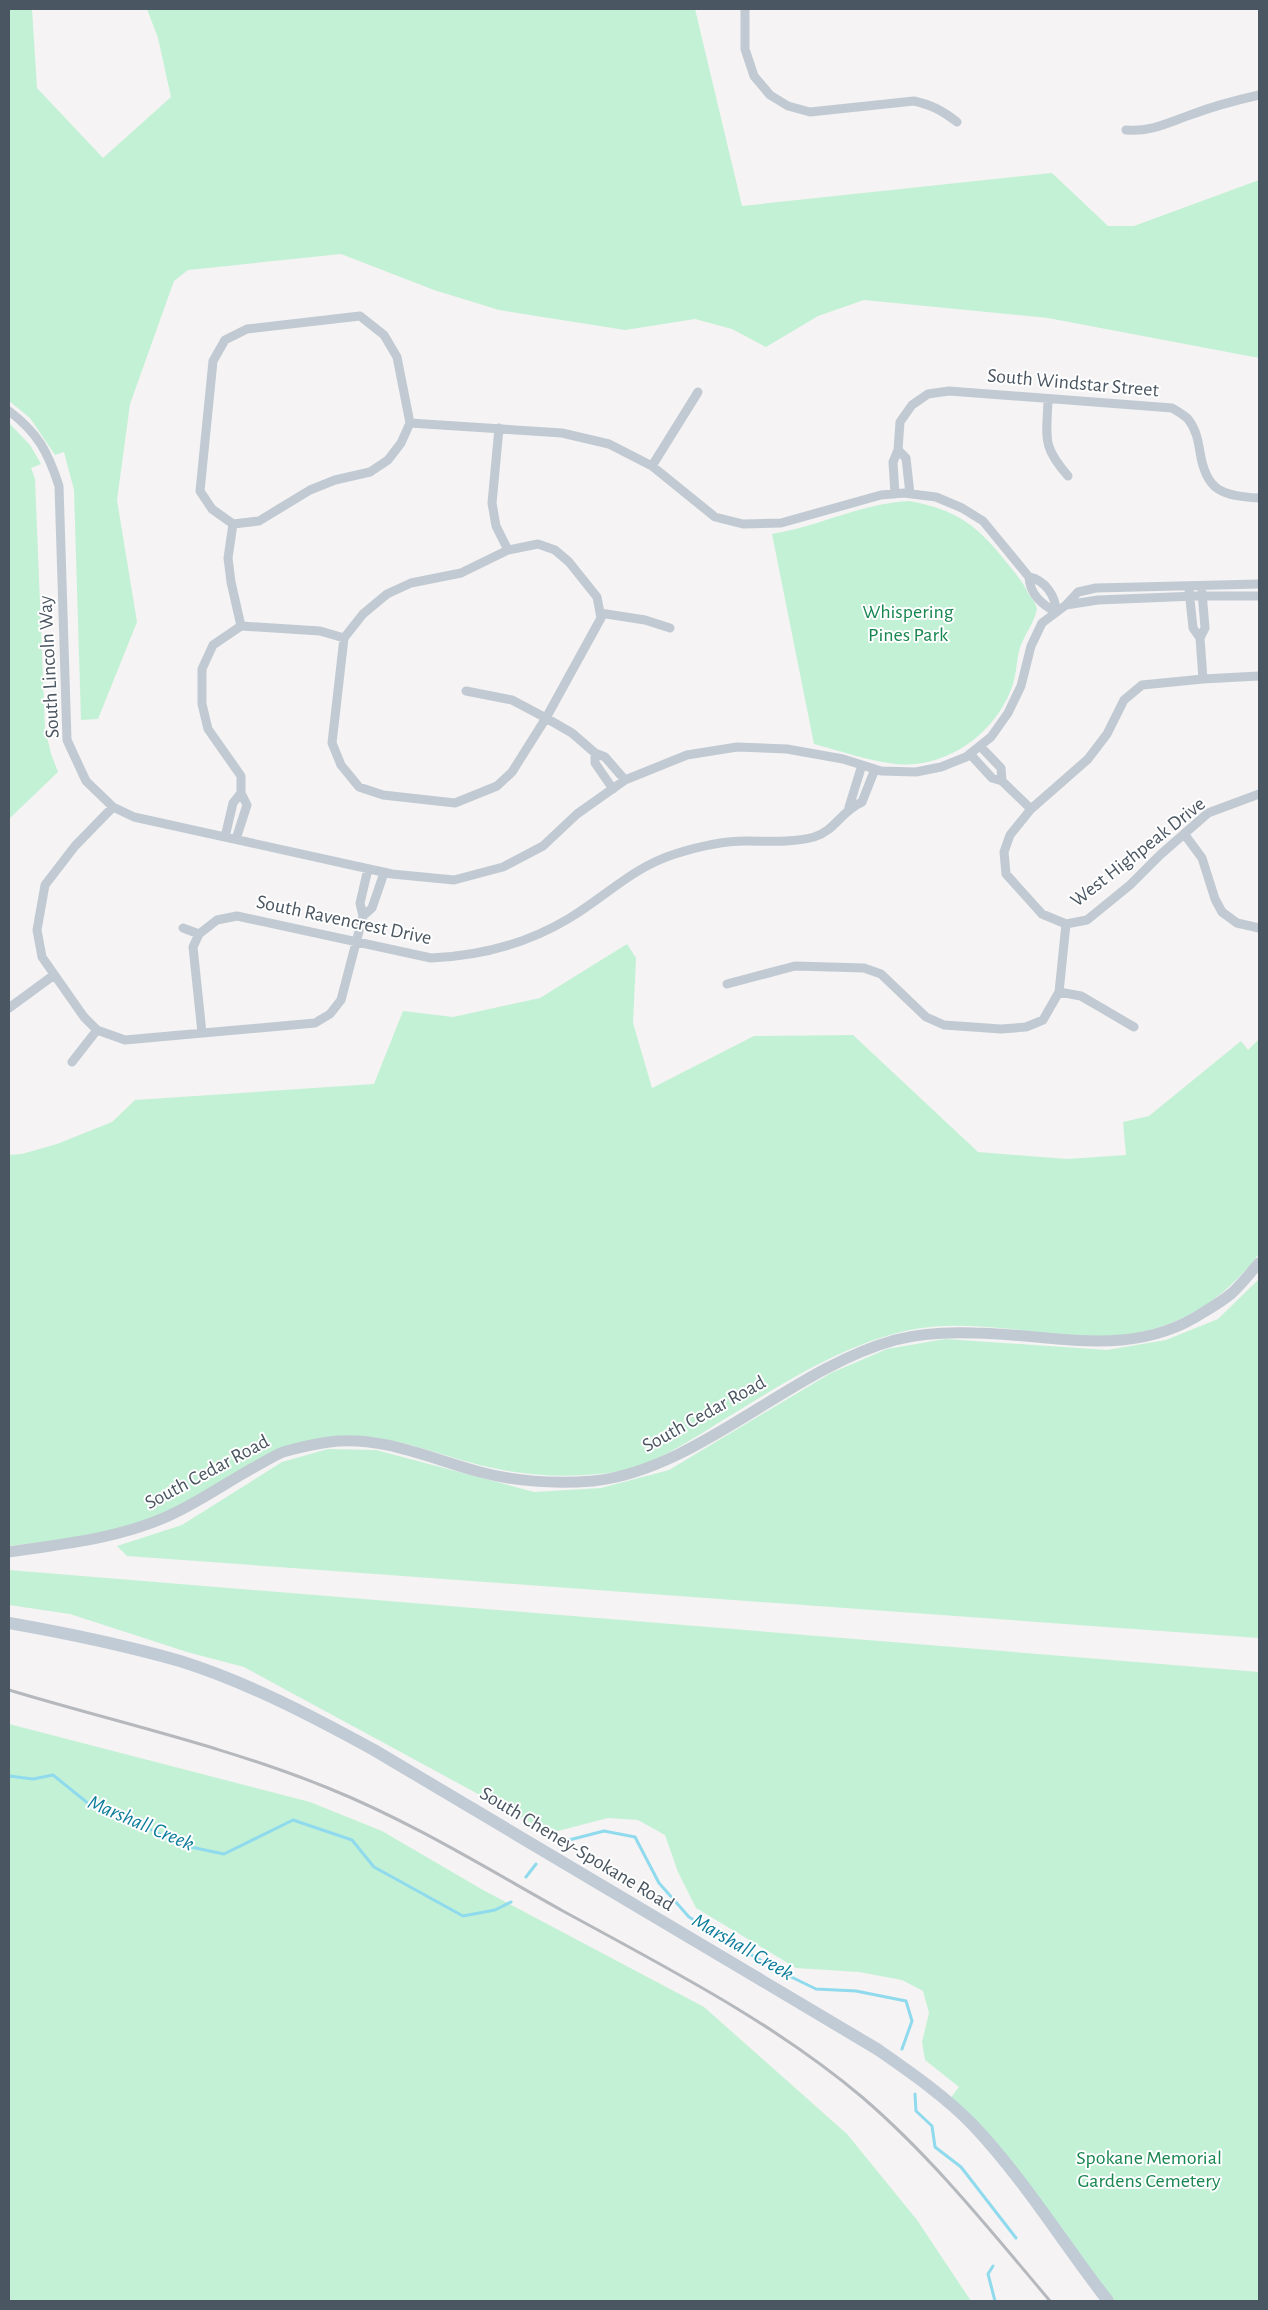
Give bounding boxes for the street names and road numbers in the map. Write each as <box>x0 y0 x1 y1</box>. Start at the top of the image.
street label: South Windstar Street <box>986 366 1160 401</box>
street label: South Lincoln Way <box>35 595 63 739</box>
street label: West Highpeak Drive <box>1067 793 1209 911</box>
street label: South Ravencrest Drive <box>255 892 433 948</box>
street label: South Cedar Road <box>639 1372 769 1456</box>
street label: South Cedar Road <box>142 1431 272 1513</box>
street label: South Cheney-Spokane Road <box>476 1783 678 1915</box>

